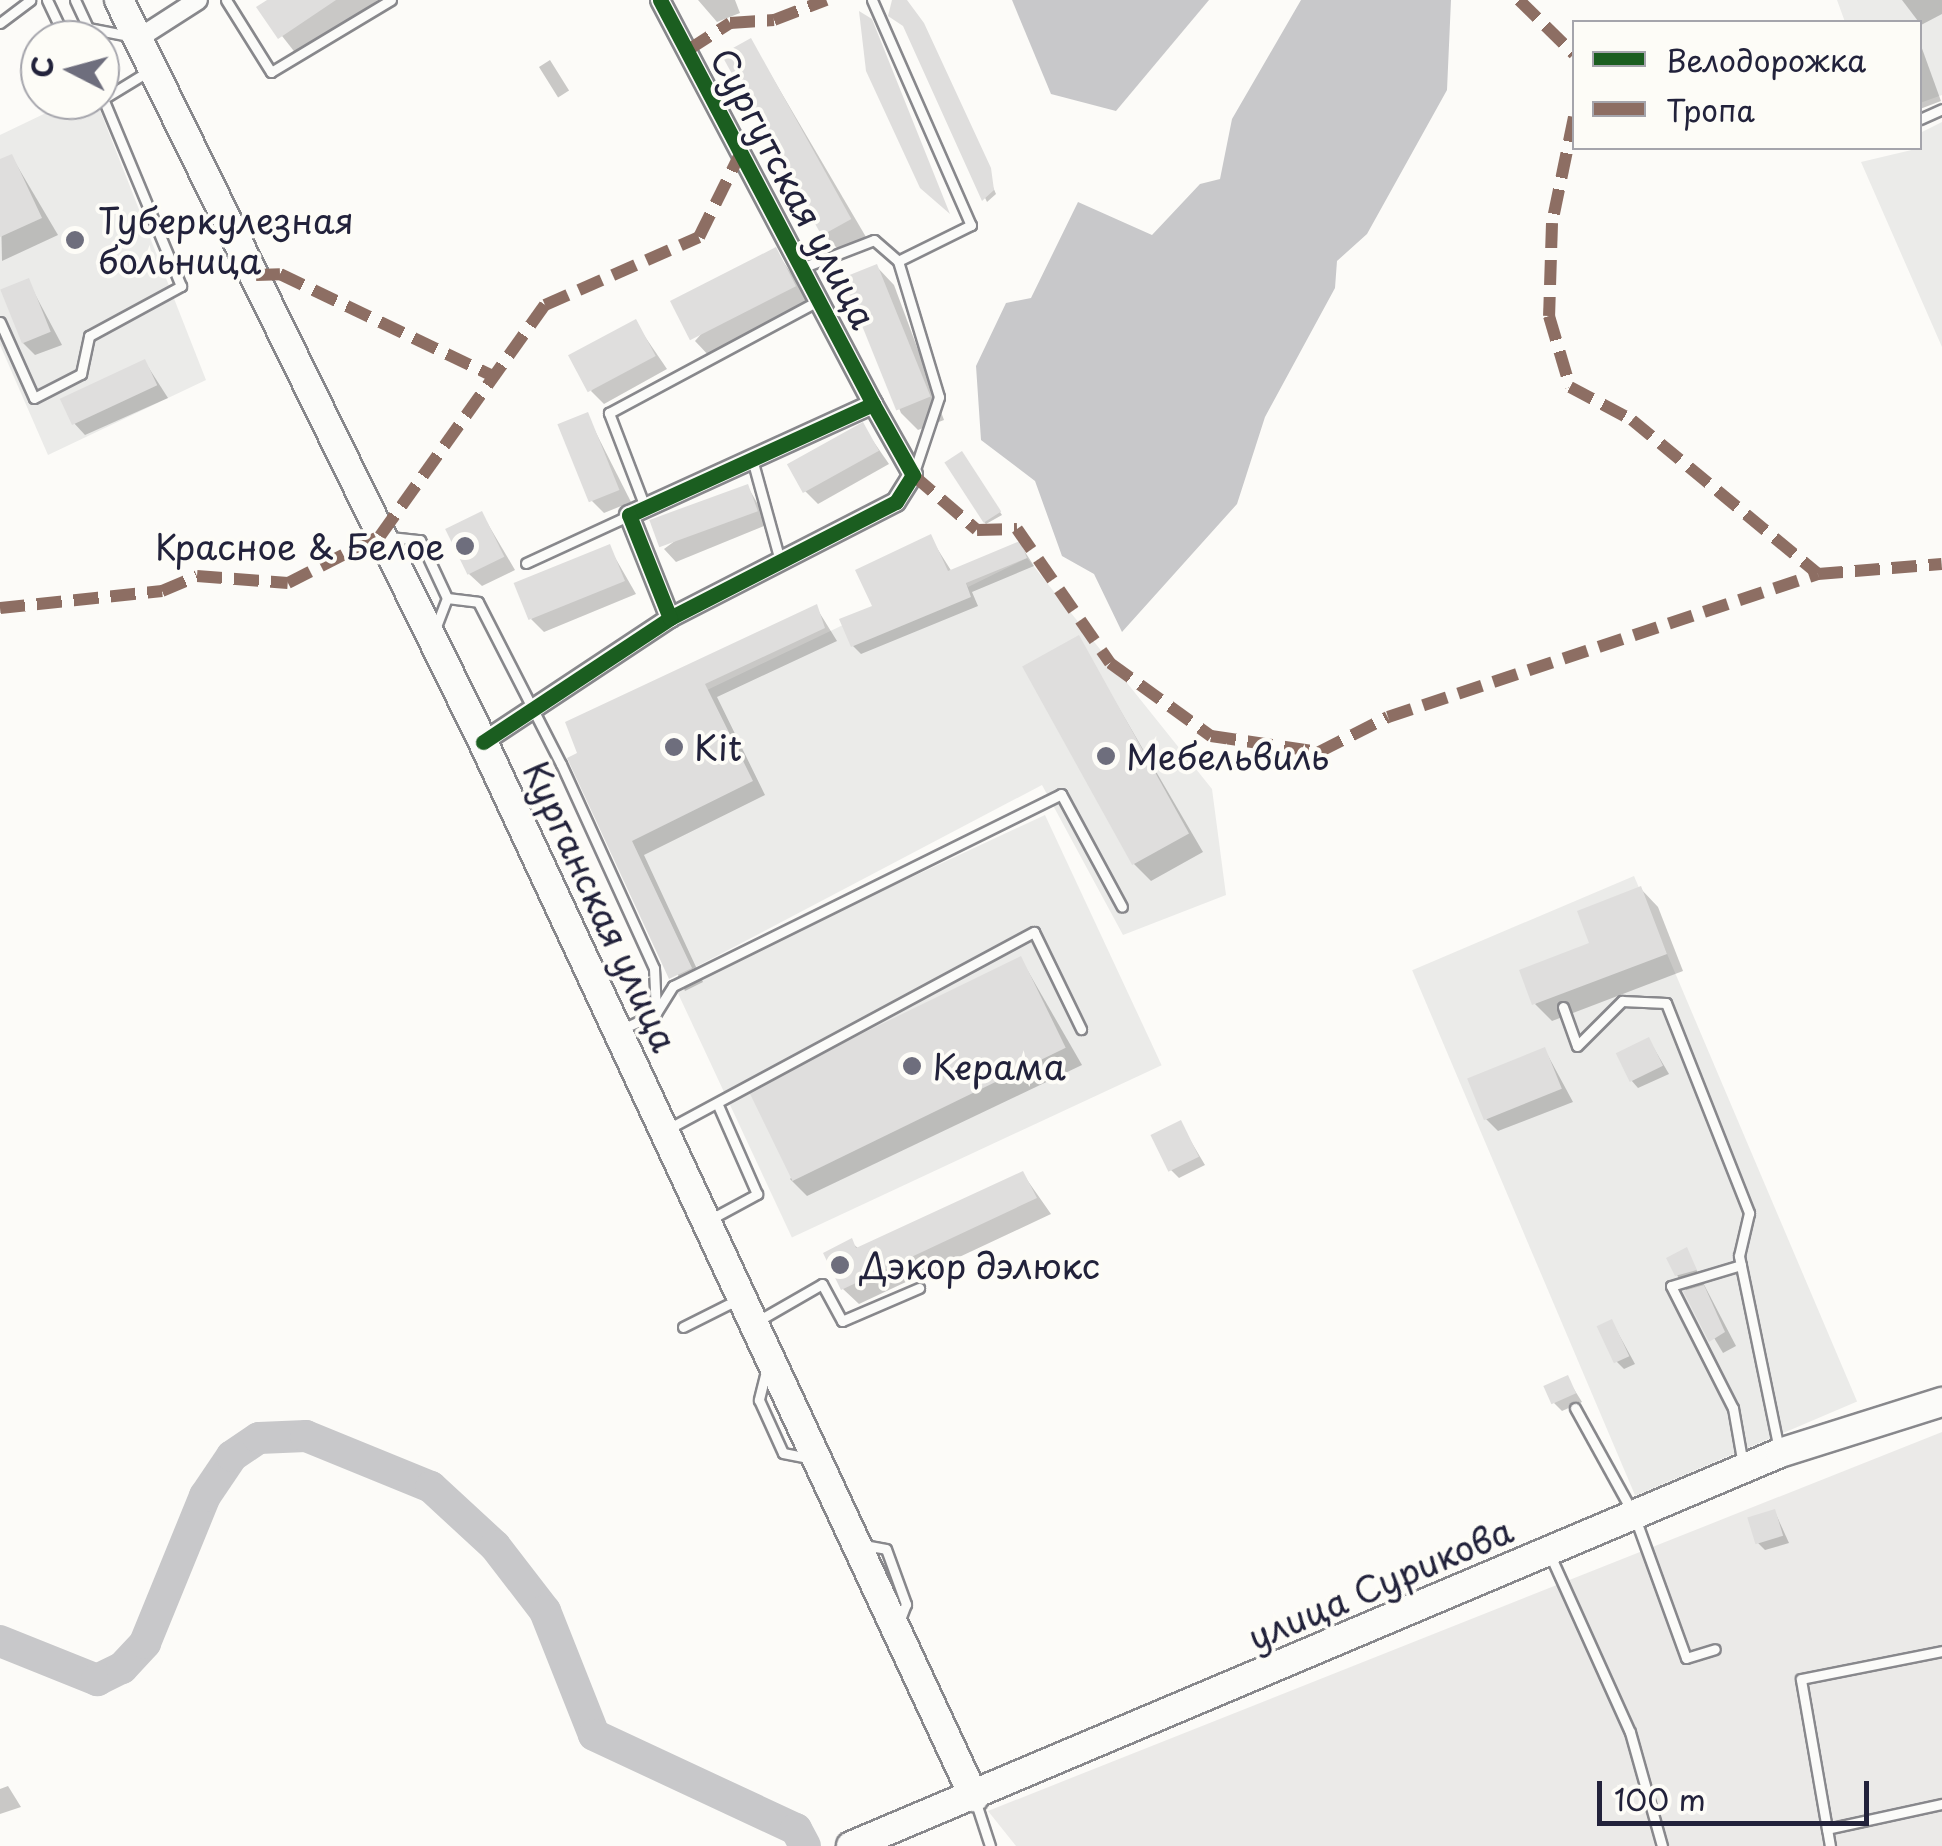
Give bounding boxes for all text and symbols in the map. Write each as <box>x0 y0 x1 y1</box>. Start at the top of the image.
north arrow <box>20 20 120 120</box>
legend <box>1572 20 1922 150</box>
text: Велодорожка <box>1666 37 1866 82</box>
street label: Сургутская улица <box>702 40 886 336</box>
text: С <box>19 54 64 80</box>
text: Тропа <box>1666 87 1755 132</box>
place label: Туберкулезная больница <box>98 199 354 281</box>
marker: Туберкулезная больница <box>62 227 88 253</box>
place label: Красное & Белое <box>154 525 445 567</box>
marker: Красное & Белое <box>454 535 476 557</box>
place label: Kit <box>694 726 742 768</box>
place label: Мебельвиль <box>1126 735 1329 777</box>
marker: Kit <box>663 736 685 758</box>
marker: Мебельвиль <box>1095 745 1117 767</box>
street label: Курганская улица <box>515 753 687 1059</box>
place label: Керама <box>932 1045 1066 1087</box>
marker: Керама <box>901 1055 923 1077</box>
place label: Дэкор дэлюкс <box>860 1244 1101 1286</box>
marker: Дэкор дэлюкс <box>829 1254 851 1276</box>
street label: улица Сурикова <box>1240 1508 1520 1658</box>
scale bar <box>1602 1761 1874 1823</box>
text: 100 m <box>1614 1776 1706 1821</box>

